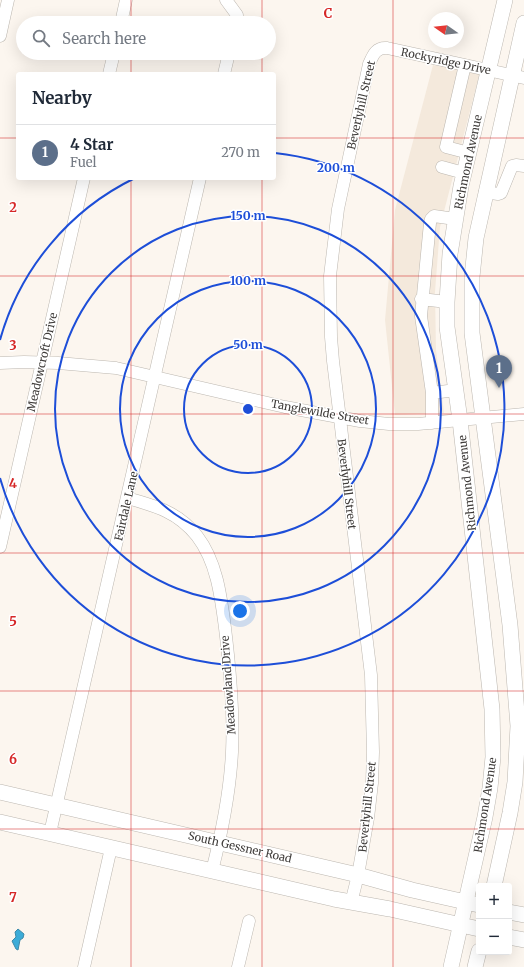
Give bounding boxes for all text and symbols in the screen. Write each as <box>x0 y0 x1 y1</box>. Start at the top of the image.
text: C <box>324 5 333 22</box>
north arrow <box>428 12 464 48</box>
search box <box>16 16 276 60</box>
icon: search <box>30 27 52 49</box>
text: Search here <box>62 29 146 48</box>
street label: Rockyridge Drive <box>400 45 493 77</box>
street label: Beverlyhill Street <box>344 58 378 151</box>
text: Nearby <box>32 87 92 109</box>
street label: Richmond Avenue <box>451 113 485 211</box>
text: 4 Star <box>70 135 113 154</box>
text: 1 <box>42 144 48 161</box>
text: 270 m <box>221 144 260 161</box>
text: Fuel <box>70 154 97 171</box>
text: 200 m <box>317 160 355 175</box>
text: 2 <box>9 199 17 216</box>
text: 150 m <box>231 208 266 223</box>
text: 100 m <box>230 273 266 288</box>
street label: Meadowcroft Drive <box>24 311 60 413</box>
text: 3 <box>9 337 17 354</box>
text: 50 m <box>233 337 263 352</box>
pin: 1 <box>486 355 512 388</box>
street label: Tanglewilde Street <box>270 396 371 428</box>
centre of rings <box>241 402 255 416</box>
street label: Richmond Avenue <box>455 434 479 532</box>
street label: Beverlyhill Street <box>334 438 360 531</box>
street label: Fairdale Lane <box>111 470 141 542</box>
text: 4 <box>9 475 18 492</box>
your location <box>230 601 250 621</box>
text: 5 <box>9 613 17 630</box>
street label: Meadowland Drive <box>218 635 238 735</box>
text: 6 <box>9 751 17 768</box>
street label: Richmond Avenue <box>471 756 499 854</box>
street label: Beverlyhill Street <box>355 760 379 853</box>
street label: South Gessner Road <box>187 828 294 866</box>
map controls <box>476 883 512 955</box>
button: + <box>476 883 512 919</box>
text: 7 <box>9 889 17 906</box>
button: − <box>476 919 512 955</box>

